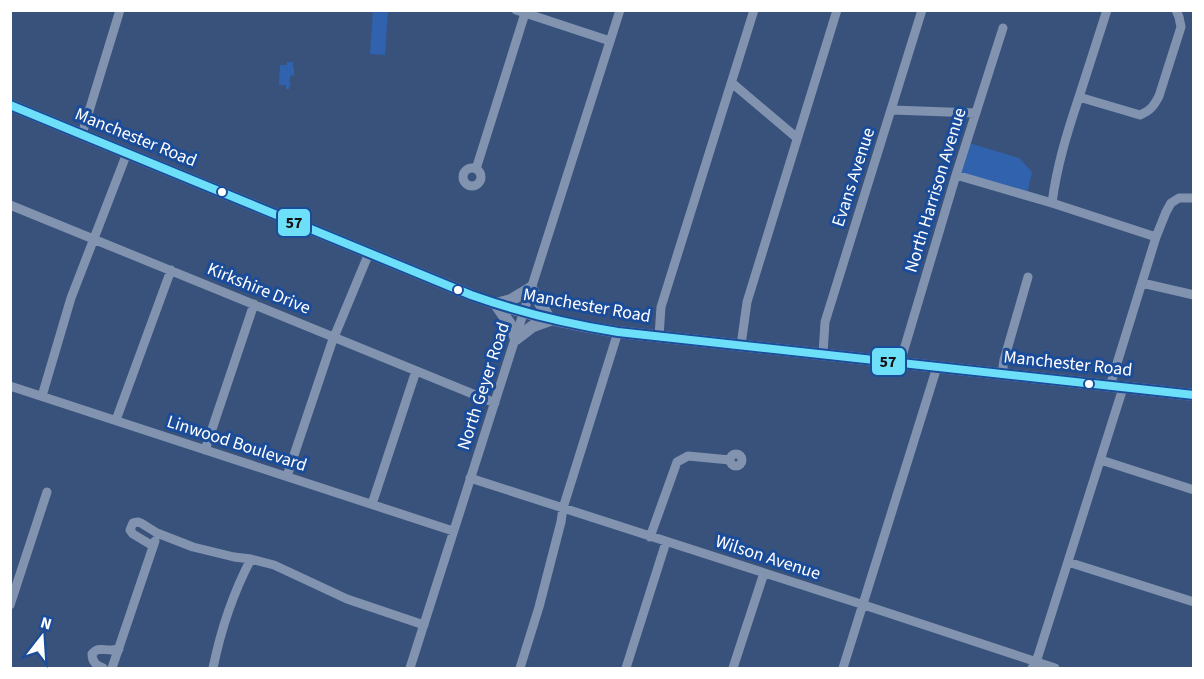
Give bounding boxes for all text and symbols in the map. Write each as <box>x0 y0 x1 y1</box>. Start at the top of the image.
street label: Manchester Road <box>71 102 200 173</box>
street label: North Harrison Avenue <box>899 105 972 276</box>
street label: Evans Avenue <box>826 124 881 230</box>
unlabelled marker <box>216 186 228 198</box>
line badge: 57 <box>277 208 311 237</box>
text: 57 <box>286 212 302 234</box>
street label: Kirkshire Drive <box>203 256 314 321</box>
street label: Manchester Road <box>521 282 653 329</box>
unlabelled marker <box>452 284 464 296</box>
street label: North Geyer Road <box>451 319 516 453</box>
street label: Manchester Road <box>1002 344 1134 383</box>
line badge: 57 <box>871 347 906 376</box>
text: 57 <box>880 351 896 373</box>
unlabelled marker <box>1083 378 1095 390</box>
street label: Linwood Boulevard <box>164 409 310 478</box>
street label: Wilson Avenue <box>712 529 824 586</box>
north arrow <box>12 607 72 667</box>
text: N <box>38 612 54 636</box>

